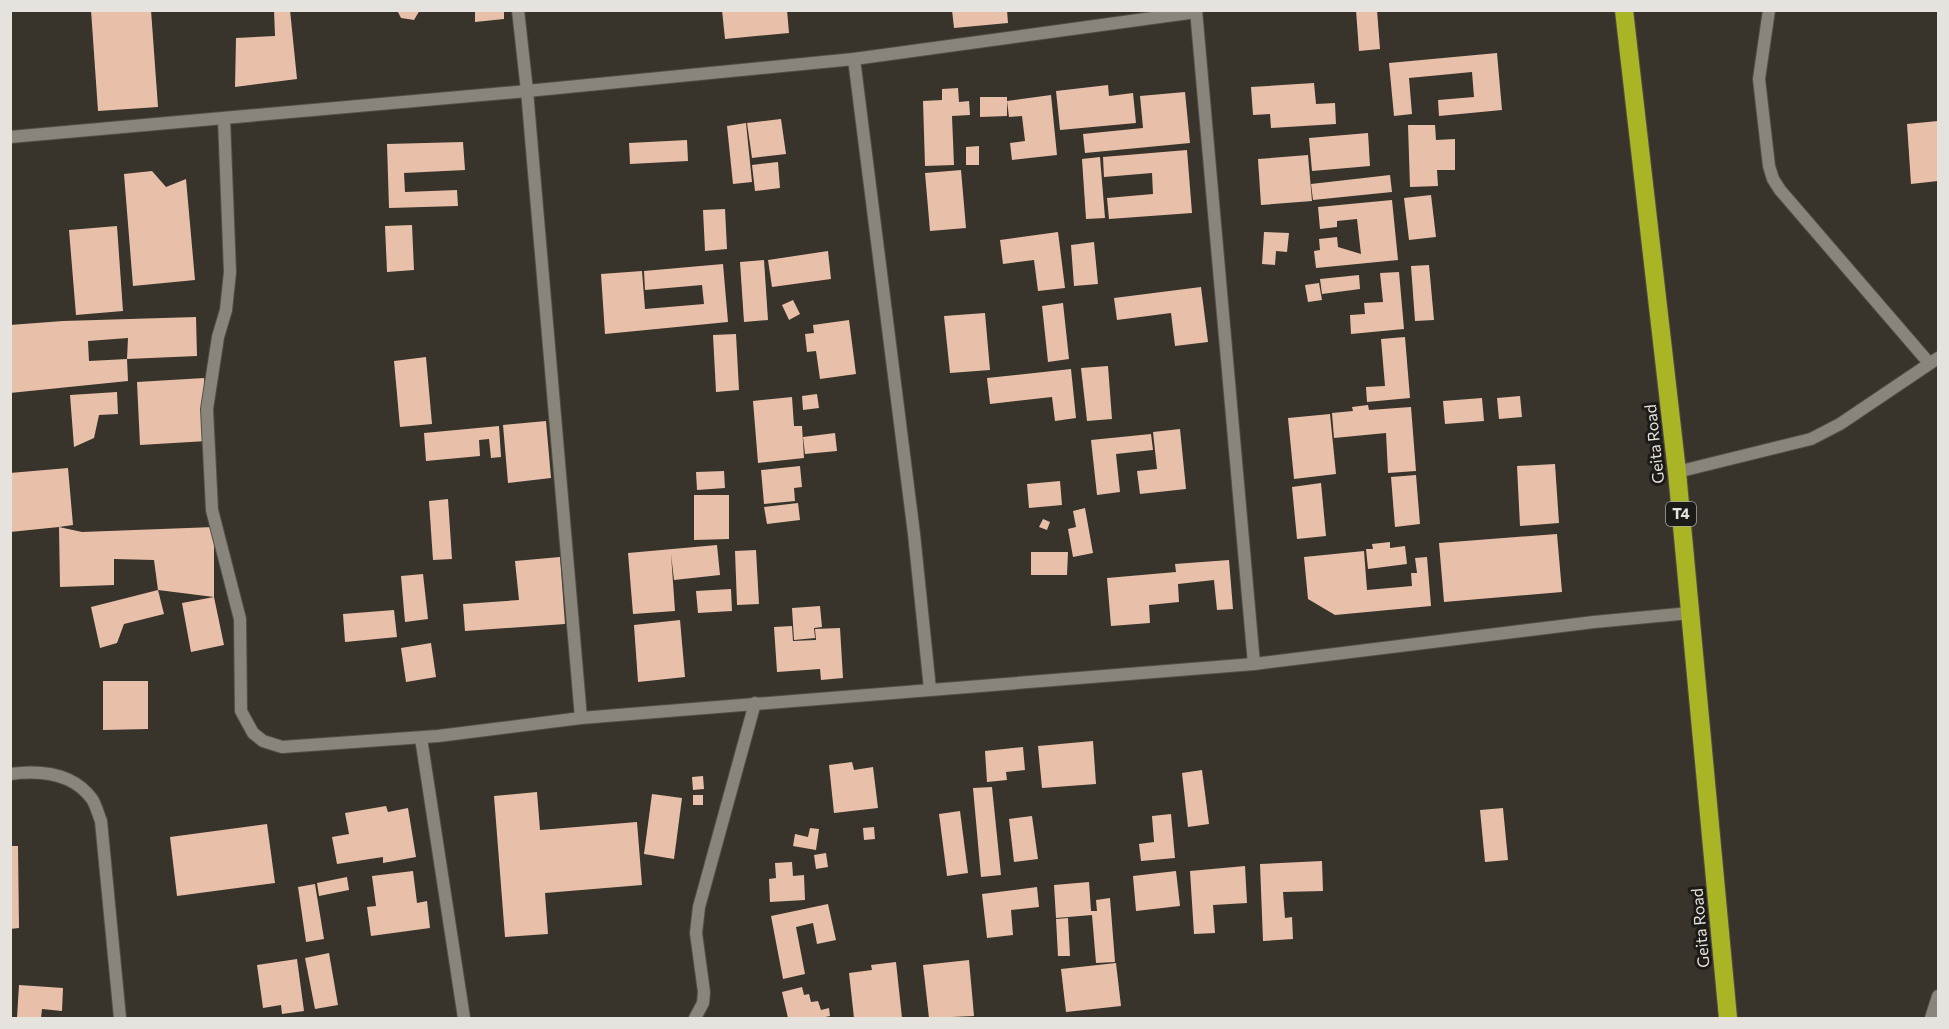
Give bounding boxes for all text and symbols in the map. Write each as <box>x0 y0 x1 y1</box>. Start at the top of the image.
street label: Geita Road <box>1640 403 1667 485</box>
road number: T4 <box>1666 502 1696 526</box>
street label: Geita Road <box>1687 888 1712 969</box>

